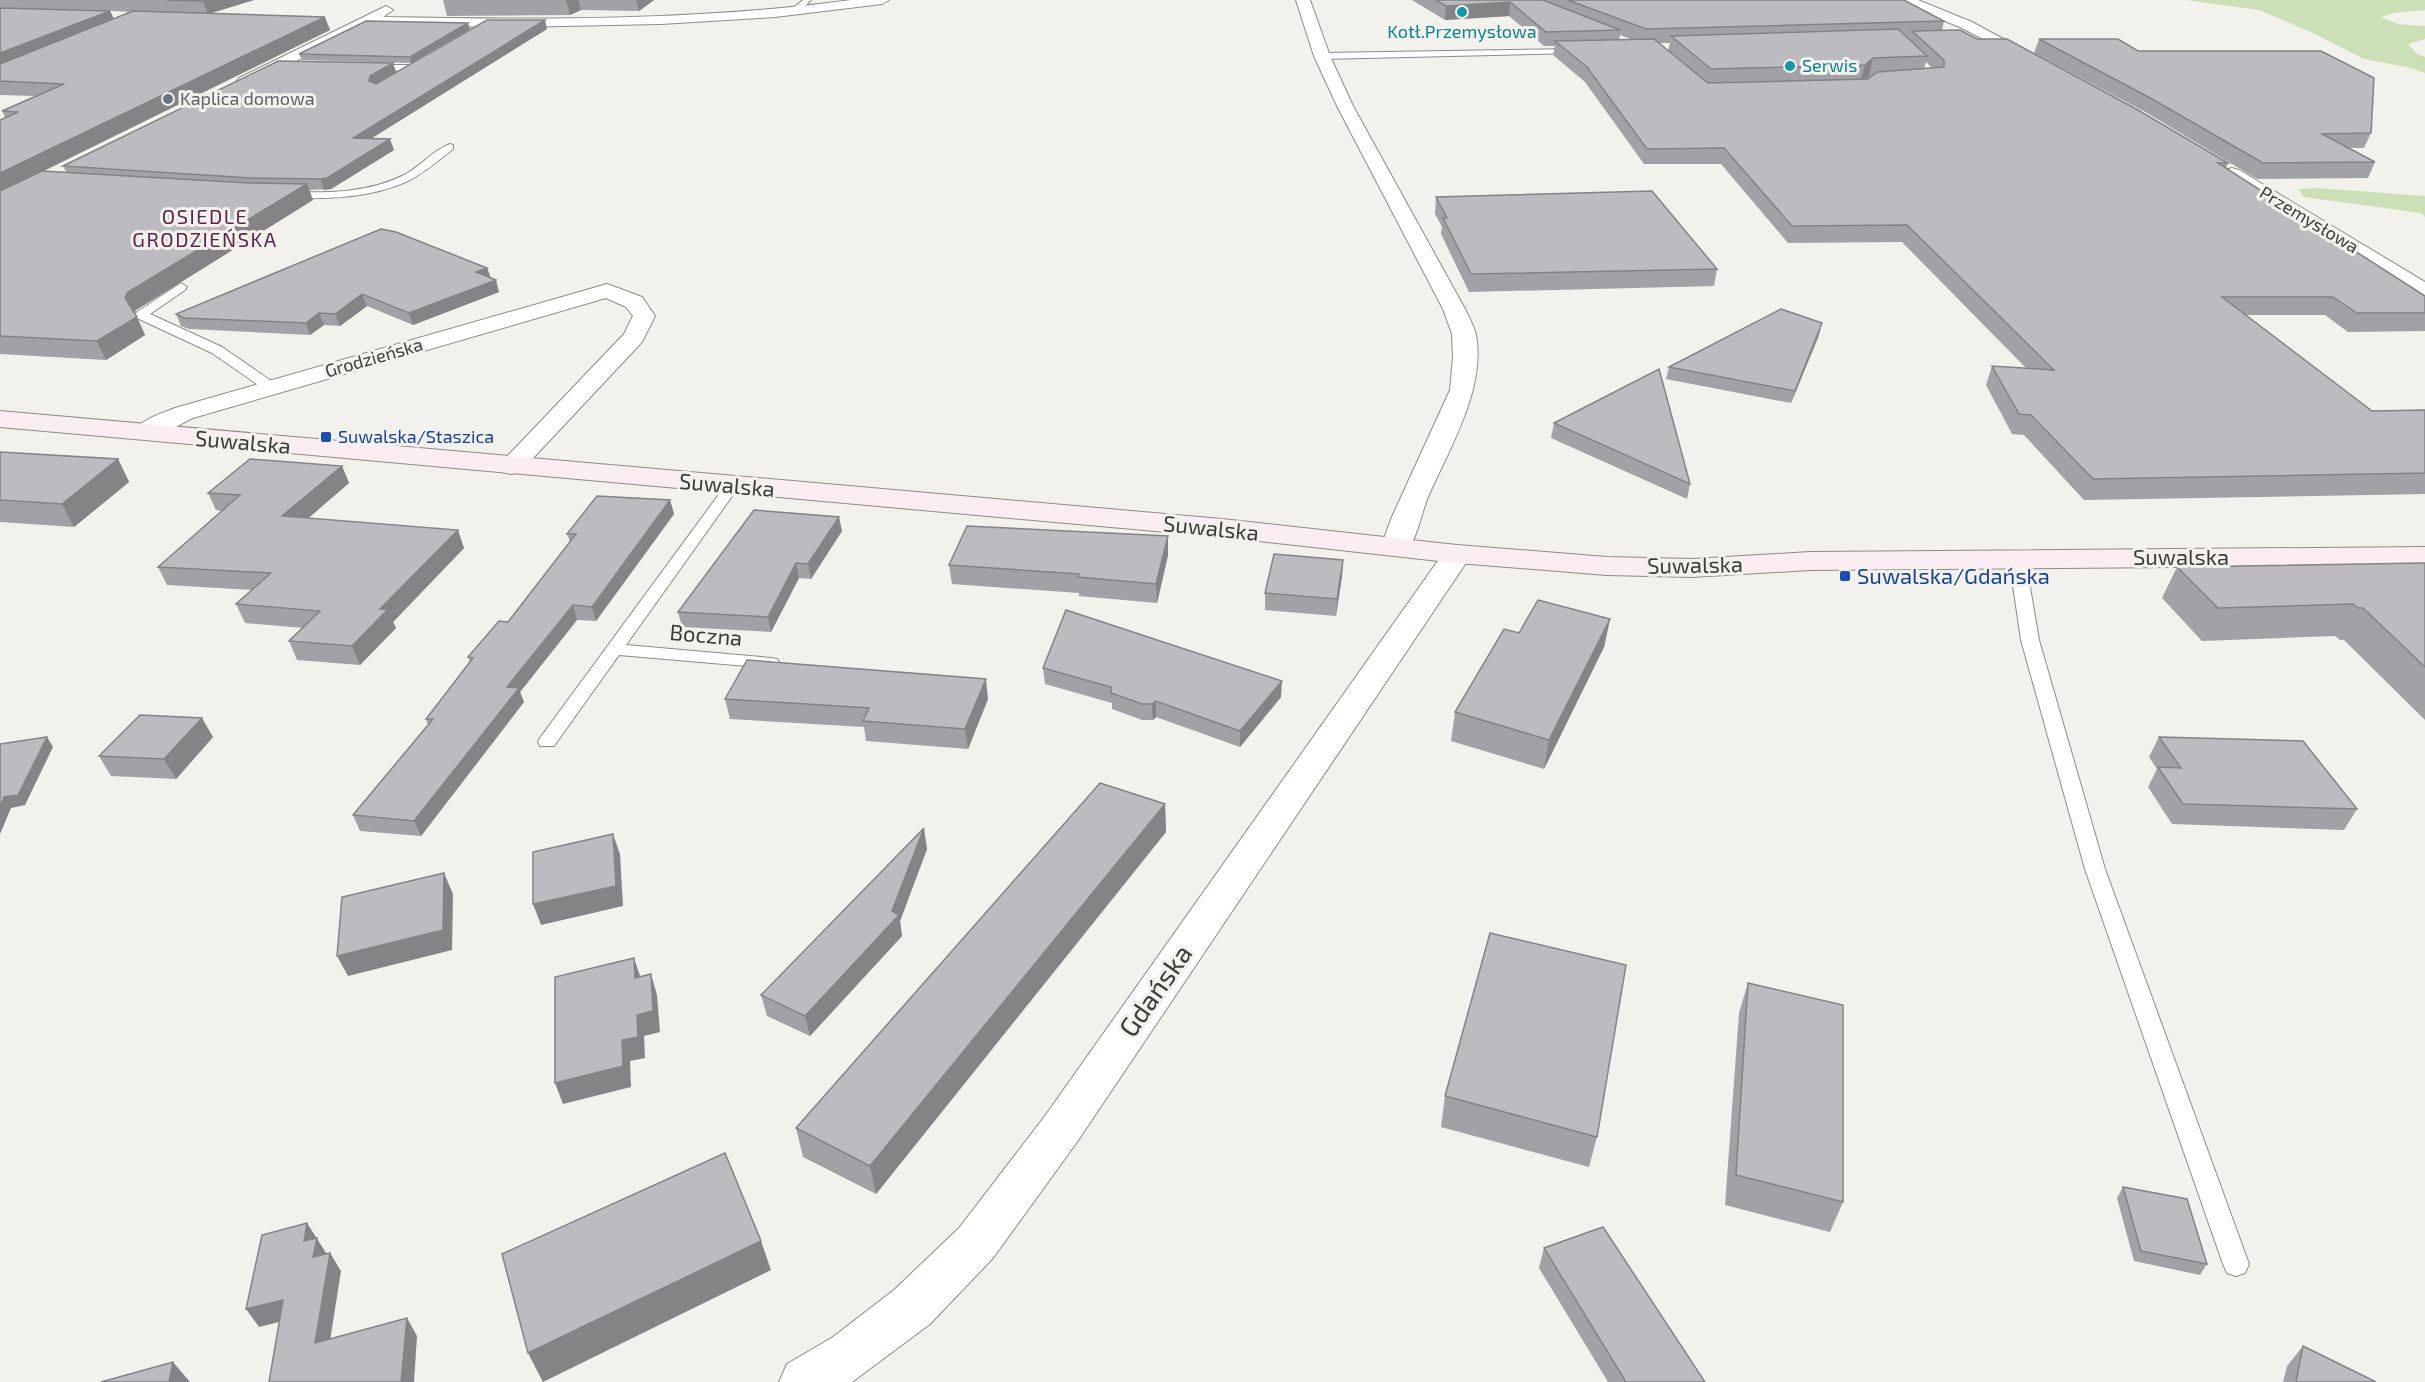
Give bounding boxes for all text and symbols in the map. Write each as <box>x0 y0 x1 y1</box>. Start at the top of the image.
marker: Kotł.Przemysłowa <box>1455 5 1469 19</box>
place label: Kotł.Przemysłowa <box>1387 20 1537 42</box>
place label: Serwis <box>1802 54 1857 76</box>
marker: Serwis <box>1783 59 1797 73</box>
place label: Kaplica domowa <box>180 87 315 109</box>
marker: Kaplica domowa <box>161 92 175 106</box>
street label: Przemysłowa <box>2256 181 2363 257</box>
district label: OSIEDLE GRODZIEŃSKA <box>132 204 278 251</box>
street label: Grodzieńska <box>322 333 425 382</box>
street label: Suwalska <box>194 424 292 458</box>
place label: Suwalska/Staszica <box>338 425 494 447</box>
marker: Suwalska/Staszica <box>319 430 333 444</box>
street label: Suwalska <box>678 467 776 501</box>
street label: Suwalska <box>1162 509 1260 545</box>
street label: Suwalska <box>2133 543 2229 569</box>
street label: Suwalska <box>1647 550 1743 578</box>
place label: Suwalska/Gdańska <box>1857 562 2050 588</box>
marker: Suwalska/Gdańska <box>1838 569 1852 583</box>
street label: Boczna <box>669 618 744 650</box>
street label: Gdańska <box>1111 938 1198 1042</box>

